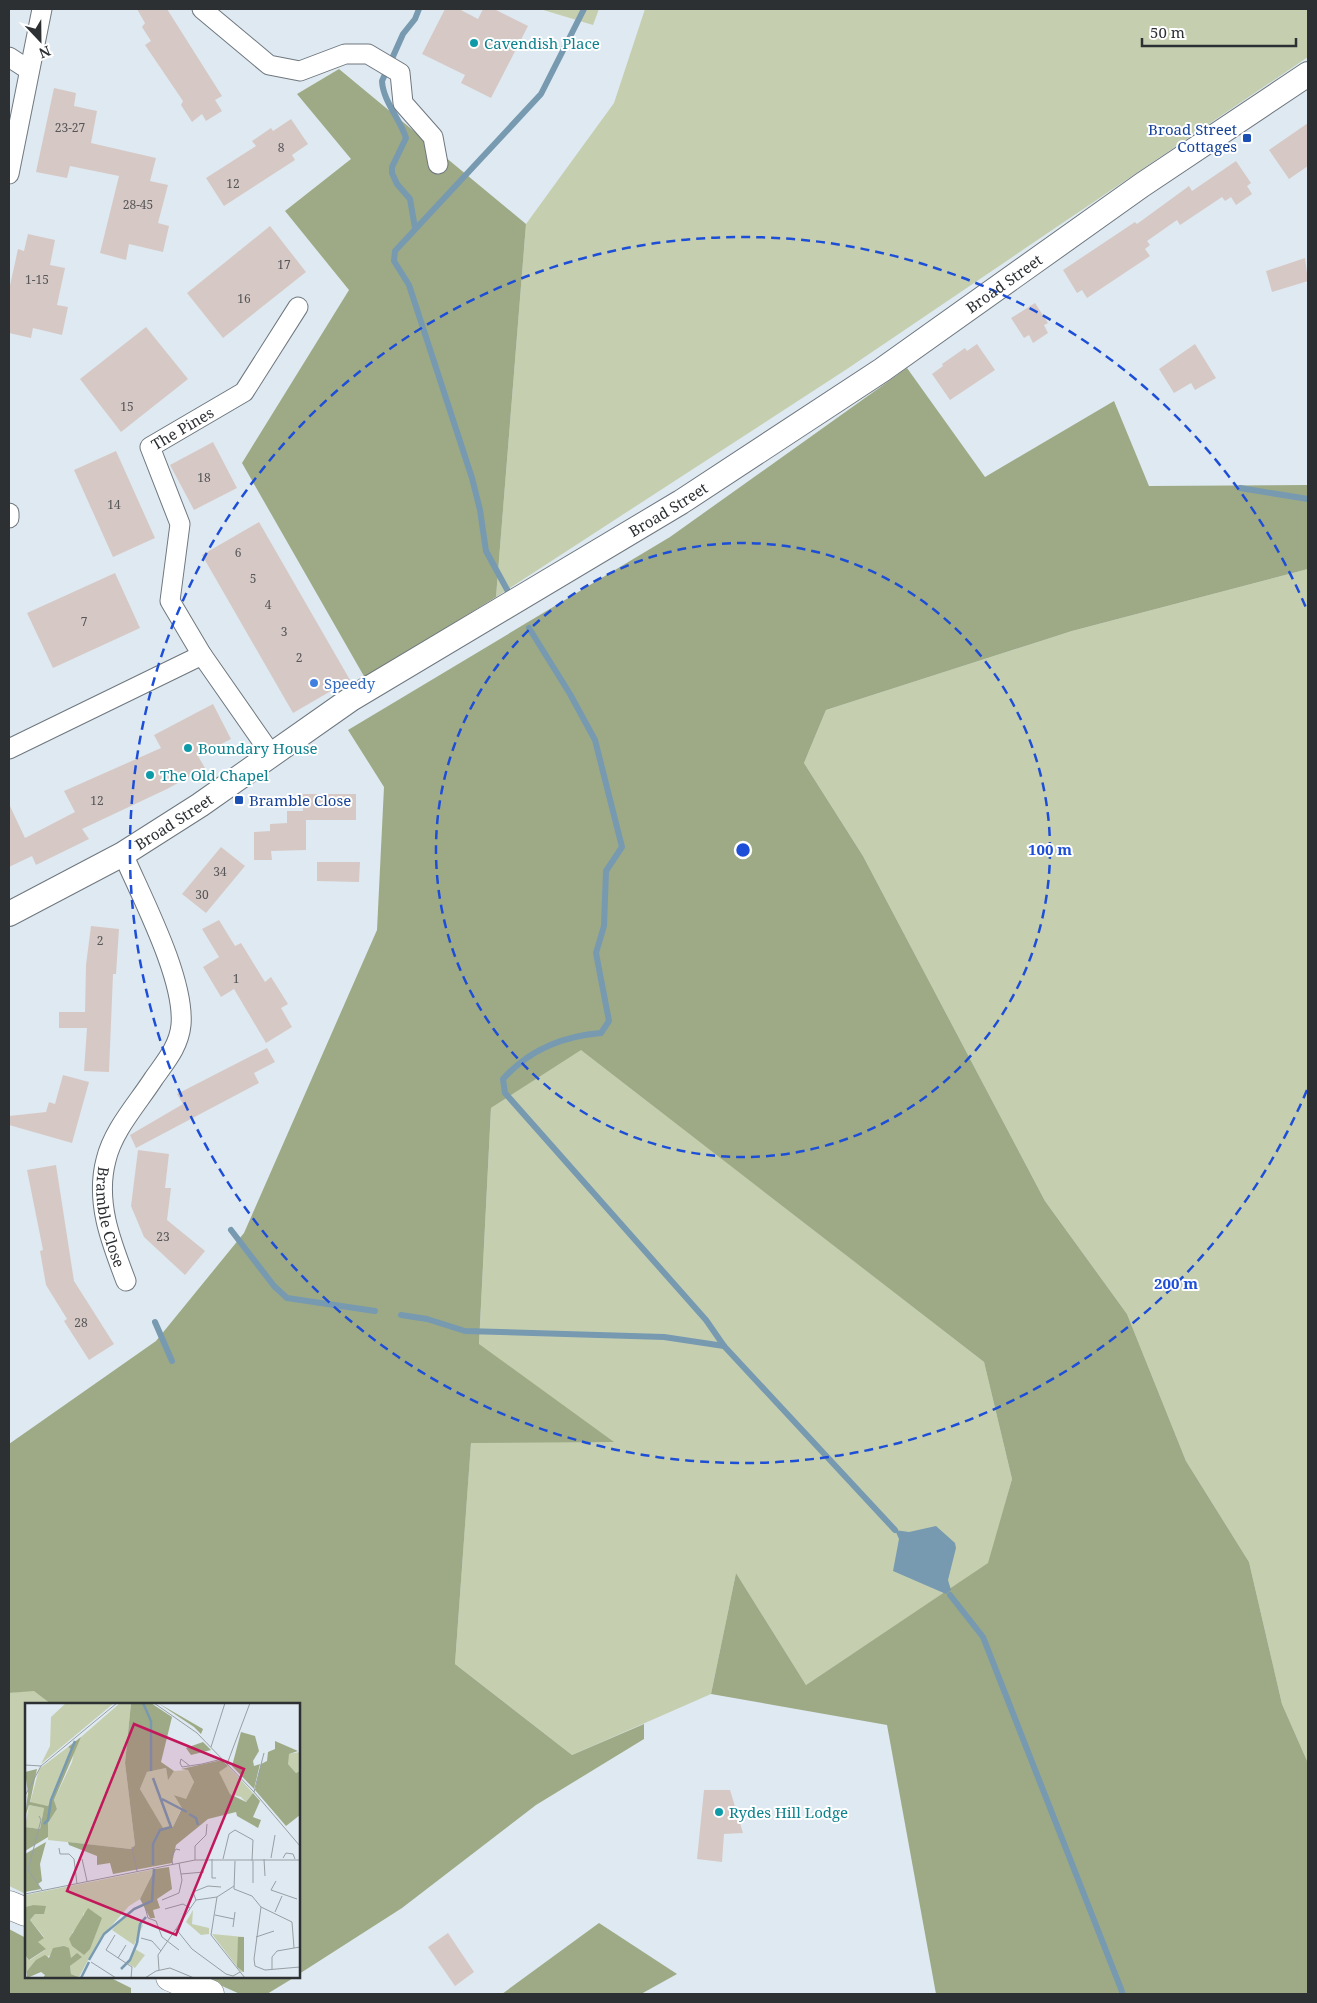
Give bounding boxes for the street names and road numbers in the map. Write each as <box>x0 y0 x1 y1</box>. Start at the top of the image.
street label: Broad Street <box>962 249 1046 317</box>
street label: The Pines <box>147 402 217 454</box>
street label: Broad Street <box>625 477 711 541</box>
street label: Broad Street <box>131 789 217 854</box>
street label: Bramble Close <box>92 1165 130 1270</box>

